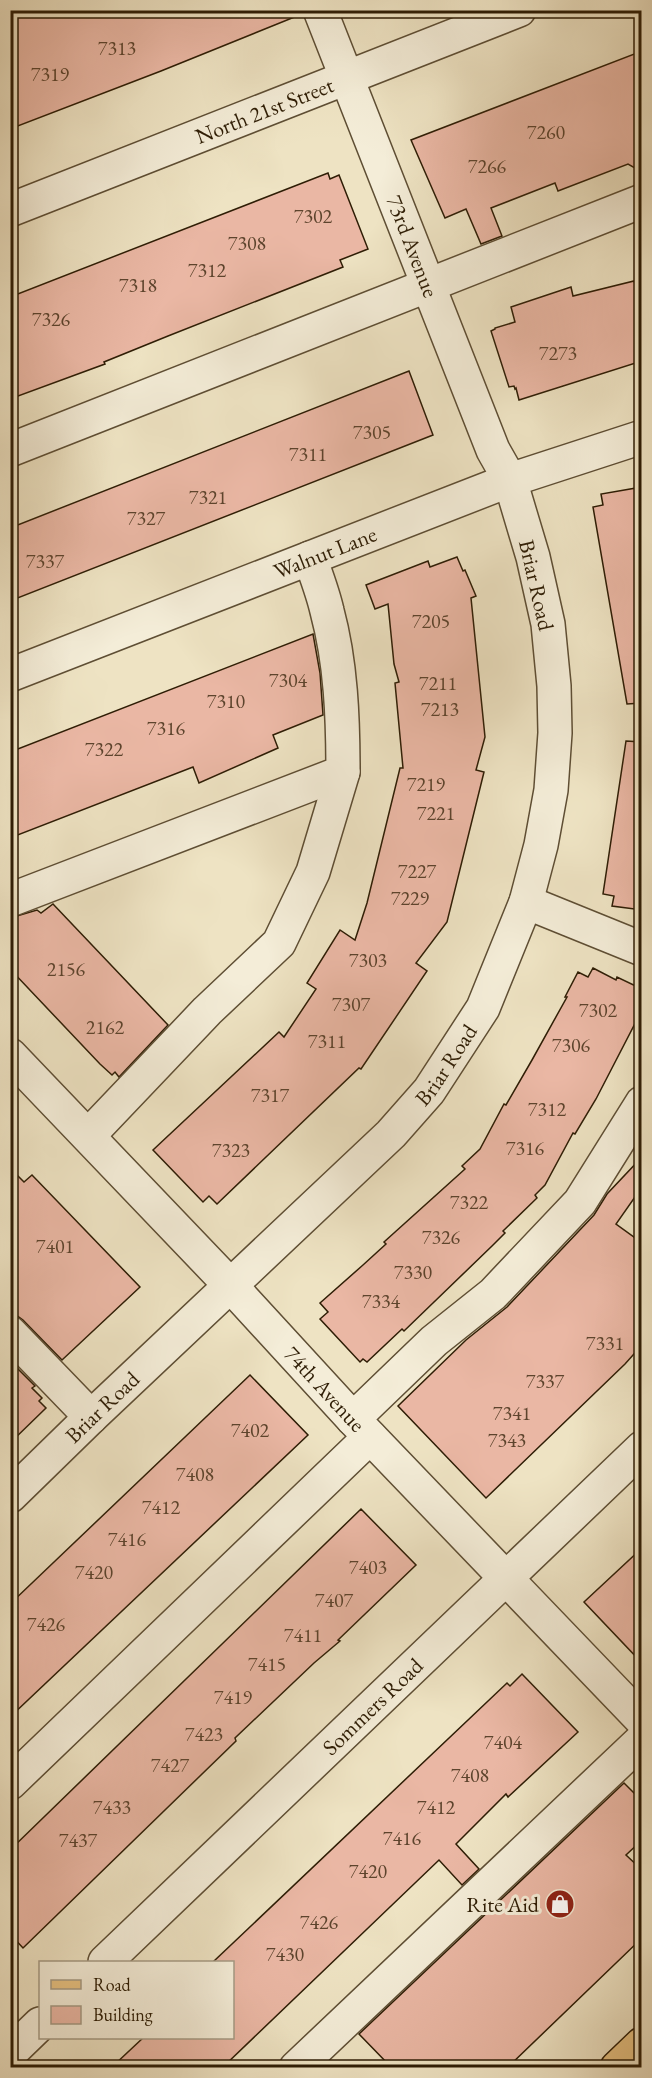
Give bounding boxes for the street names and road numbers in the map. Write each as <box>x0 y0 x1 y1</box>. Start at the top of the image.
street label: North 21st Street <box>191 70 338 151</box>
street label: 73rd Avenue <box>380 191 445 302</box>
street label: Walnut Lane <box>269 519 381 586</box>
street label: Briar Road <box>512 537 561 634</box>
street label: Briar Road <box>409 1018 484 1112</box>
street label: 74th Avenue <box>278 1340 372 1439</box>
street label: Briar Road <box>59 1364 146 1450</box>
street label: Sommers Road <box>316 1651 430 1762</box>

